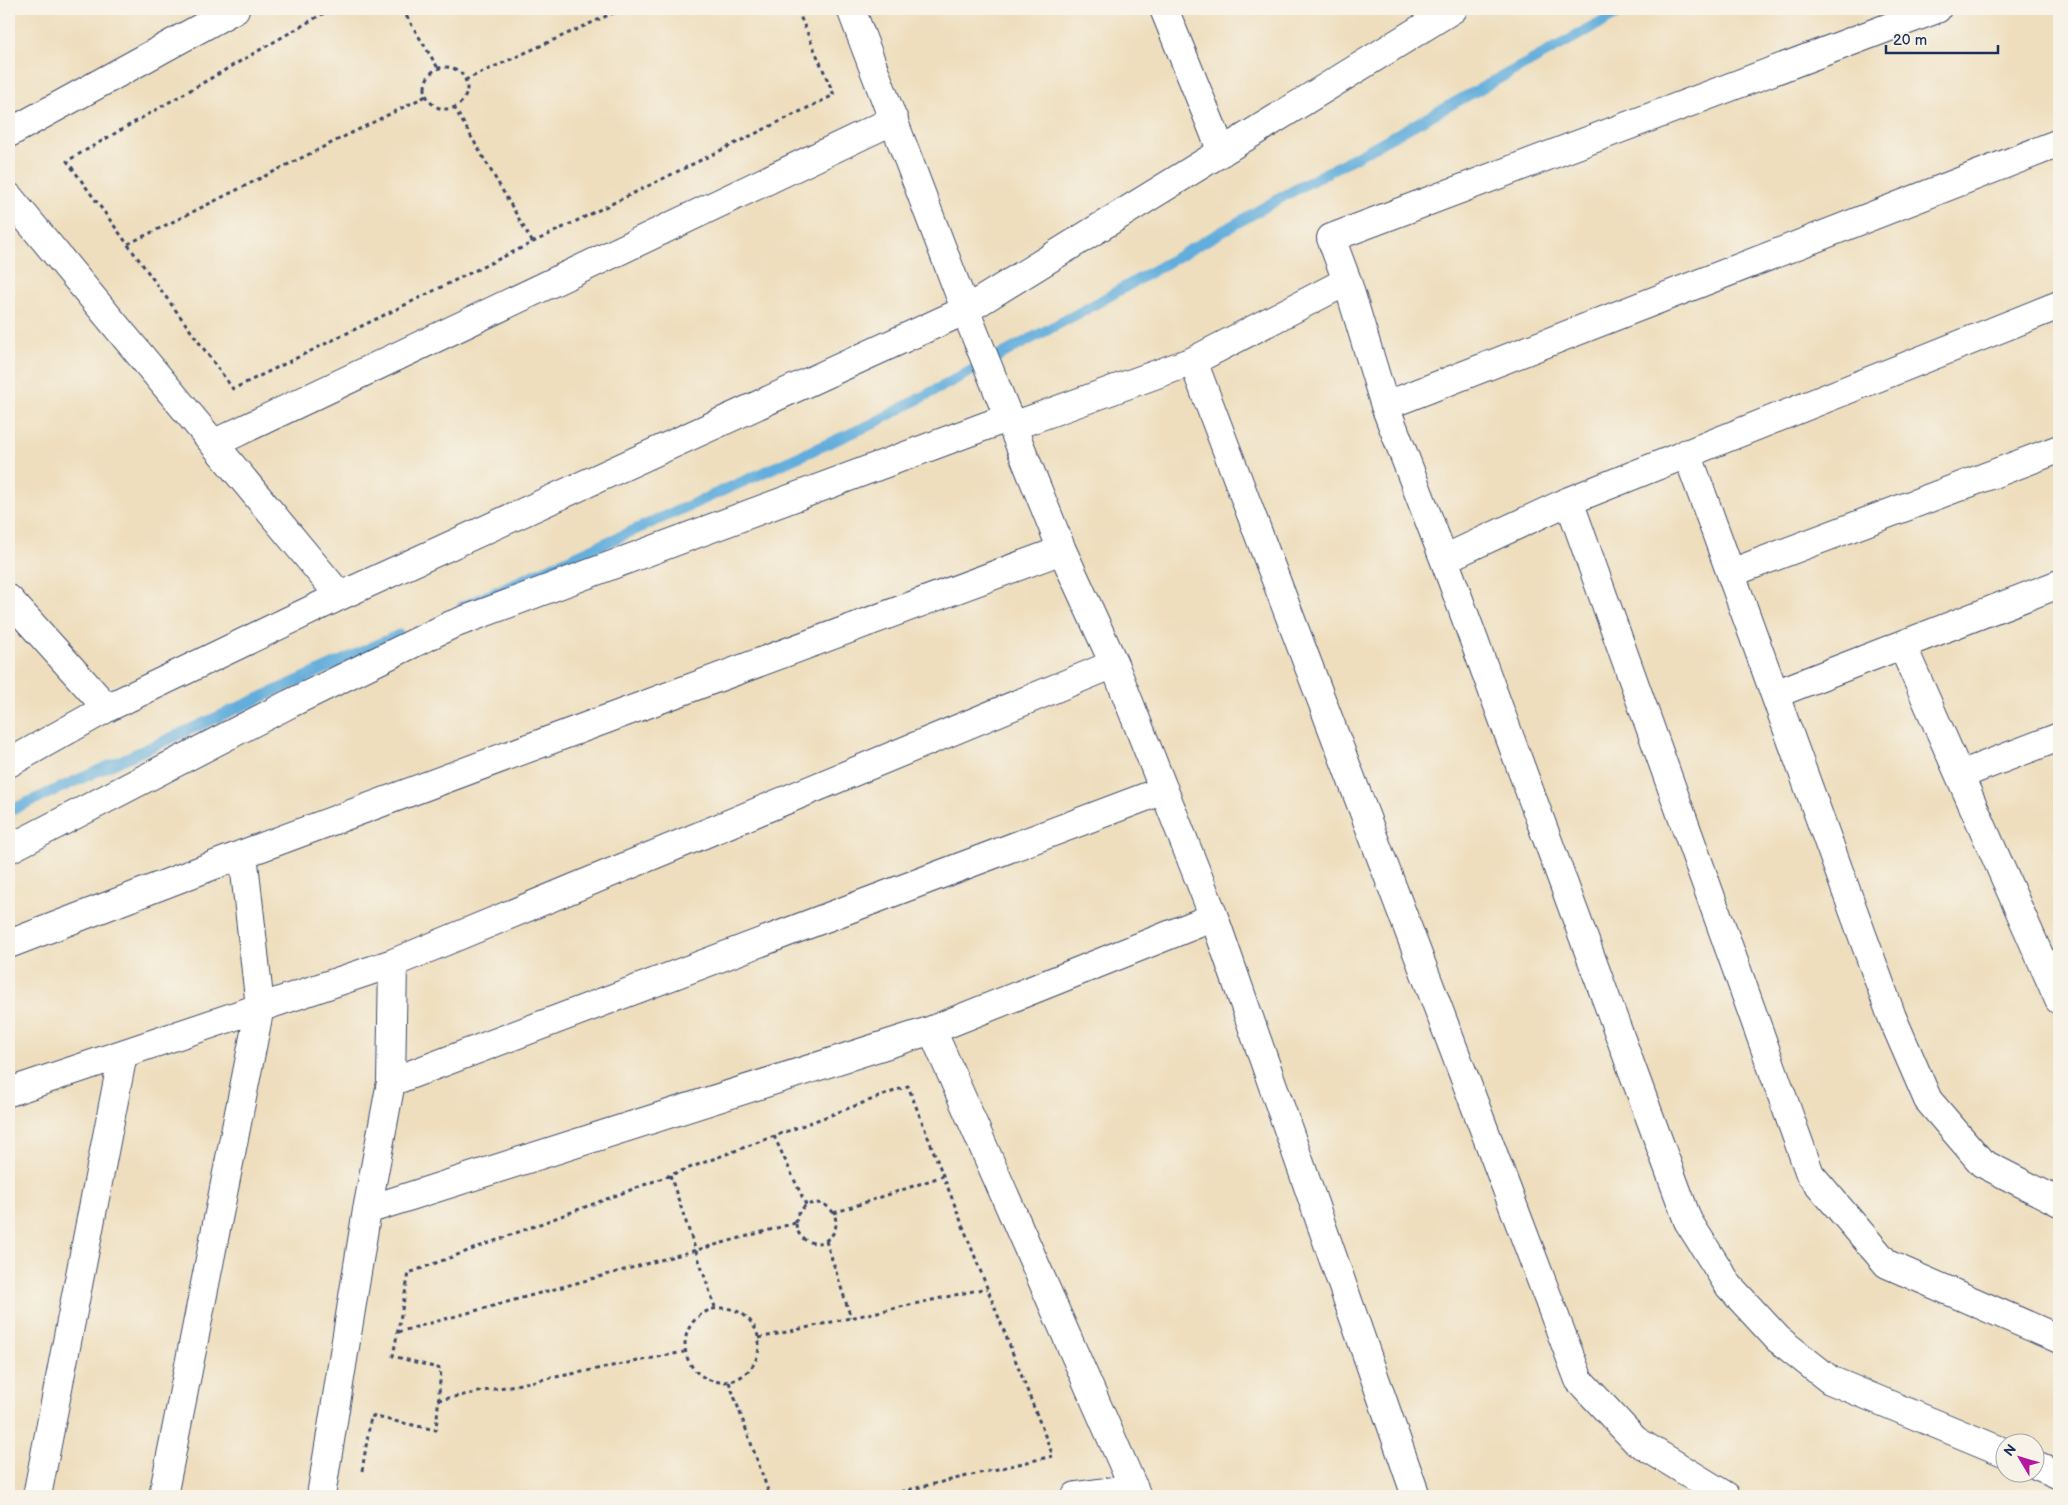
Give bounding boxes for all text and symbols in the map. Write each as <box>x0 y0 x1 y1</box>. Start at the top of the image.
scale bar <box>1886 22 1998 54</box>
text: 20 m <box>1893 31 1927 50</box>
north arrow <box>1996 1432 2046 1482</box>
text: N <box>2000 1441 2020 1460</box>

